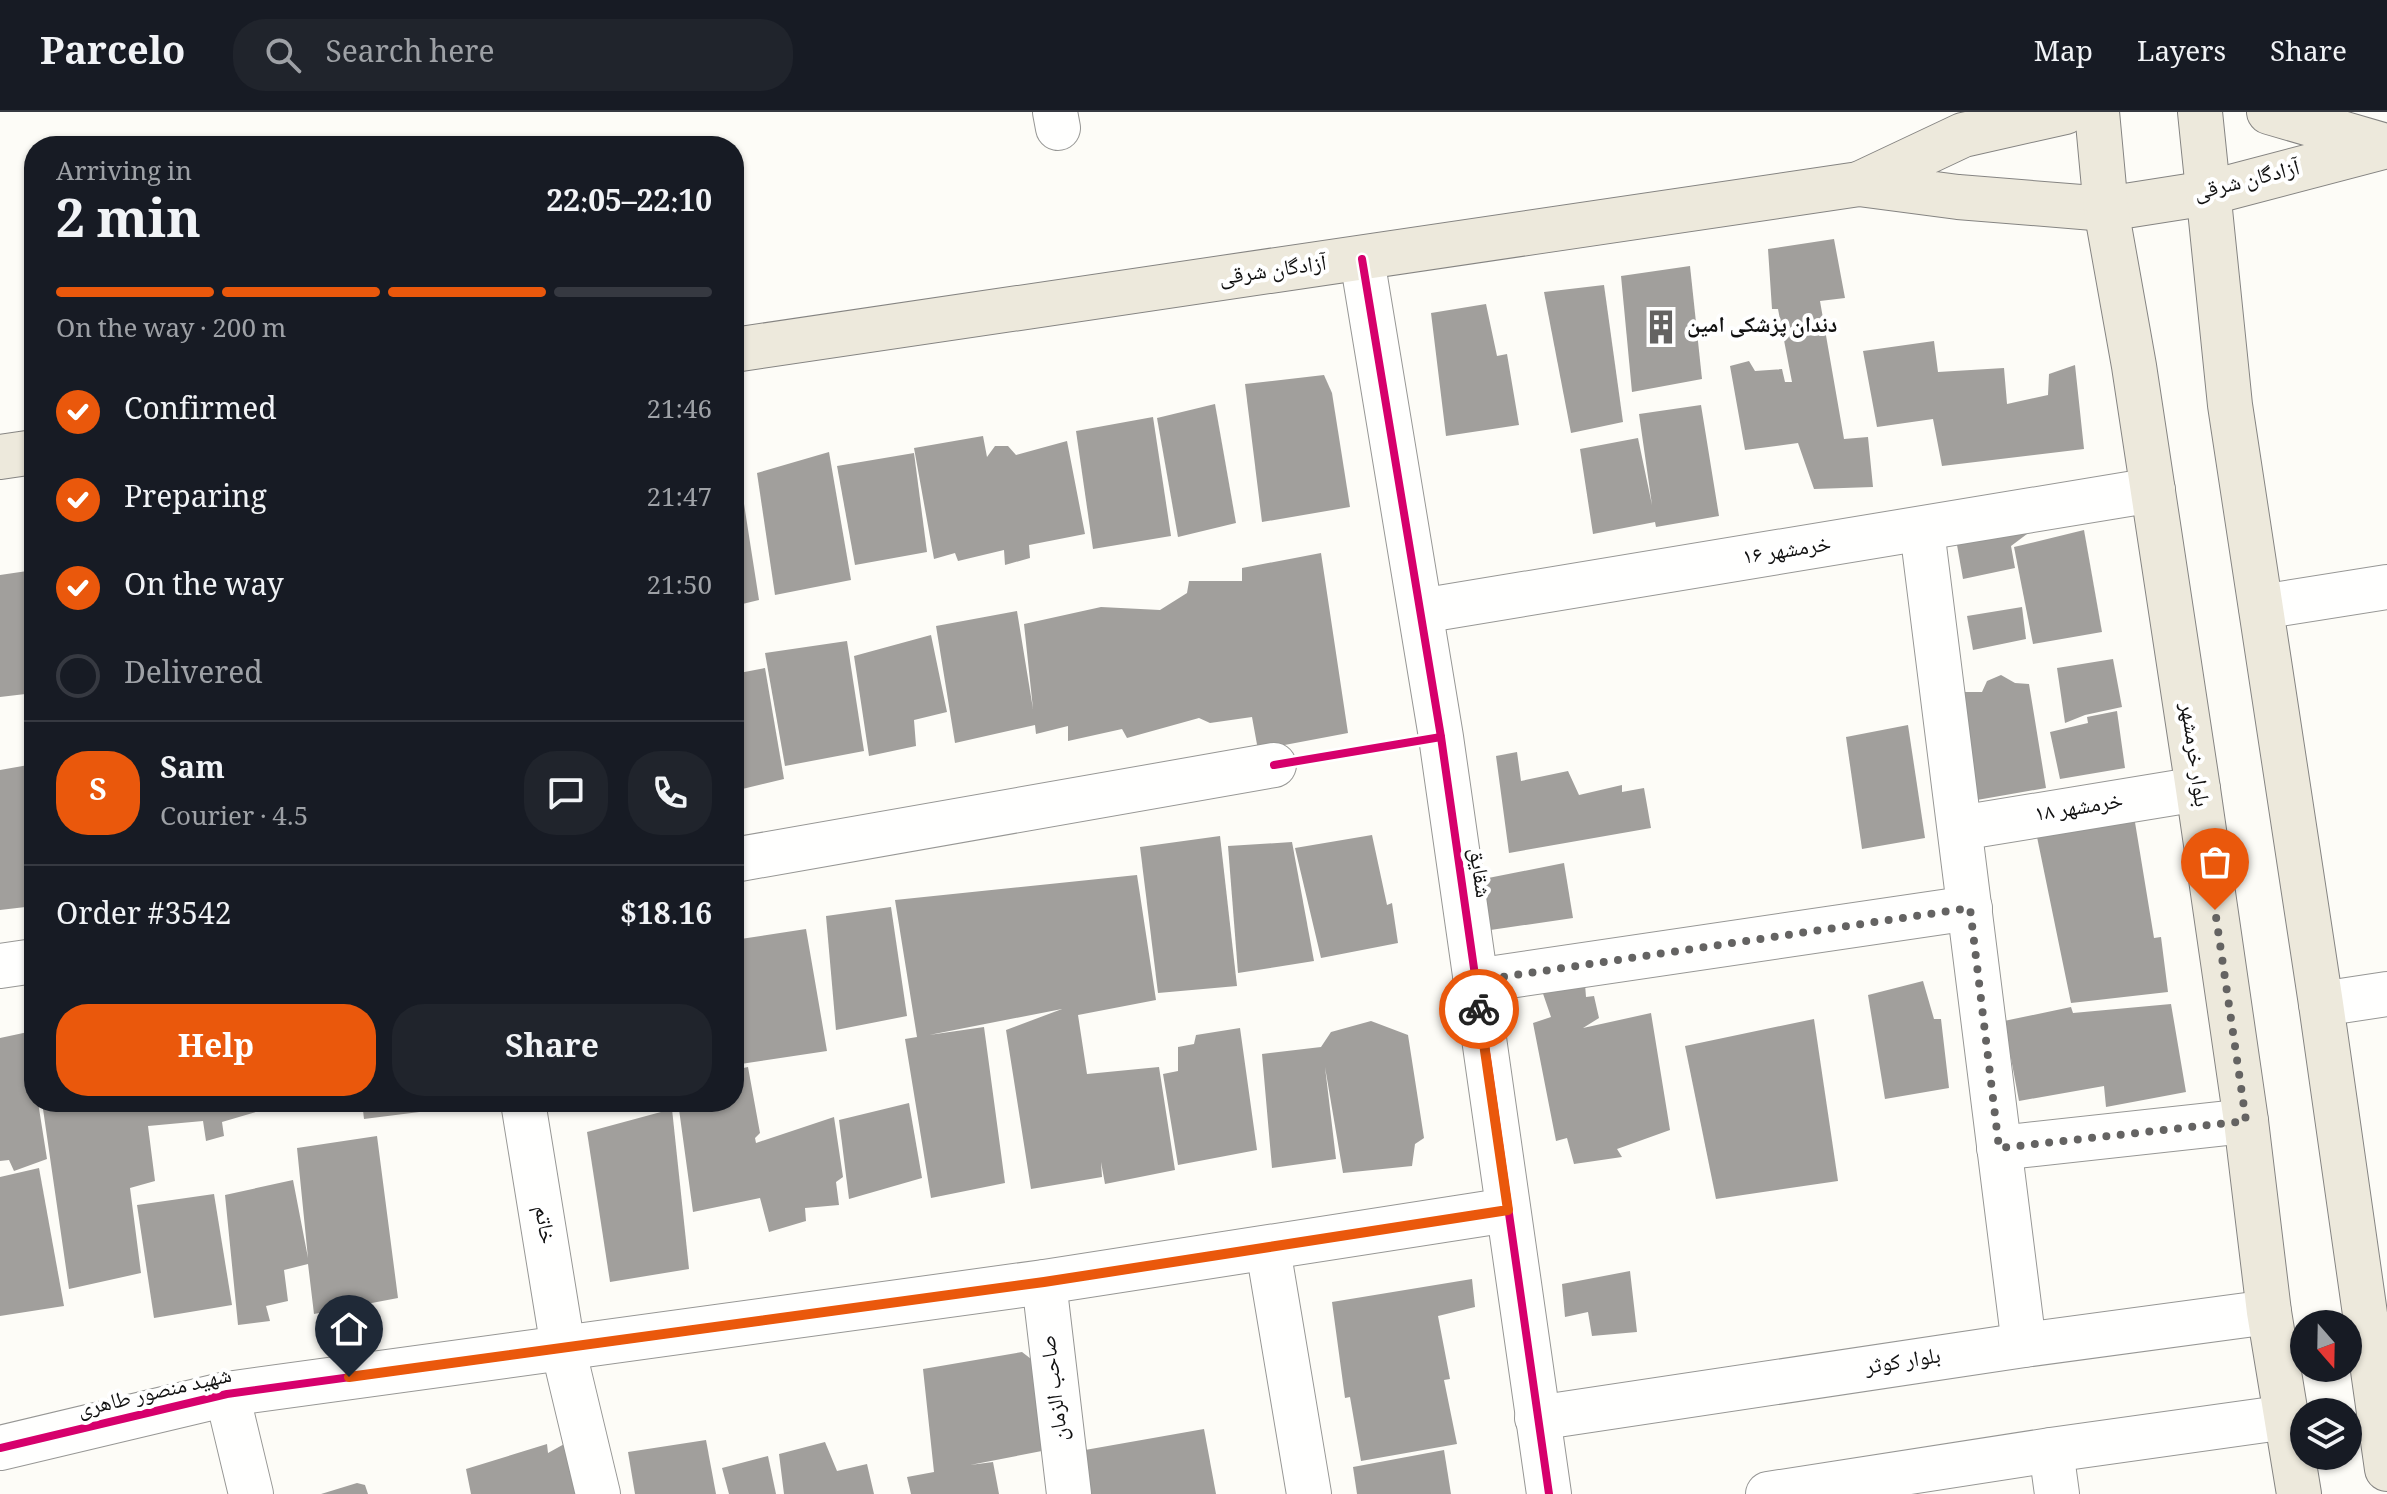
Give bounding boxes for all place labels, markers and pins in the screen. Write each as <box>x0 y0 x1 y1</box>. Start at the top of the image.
building icon: دندان پزشکی امین <box>1642 308 1680 346</box>
place label: دندان پزشکی امین <box>1687 308 1837 346</box>
pin <box>2181 828 2249 910</box>
pin <box>315 1295 383 1377</box>

